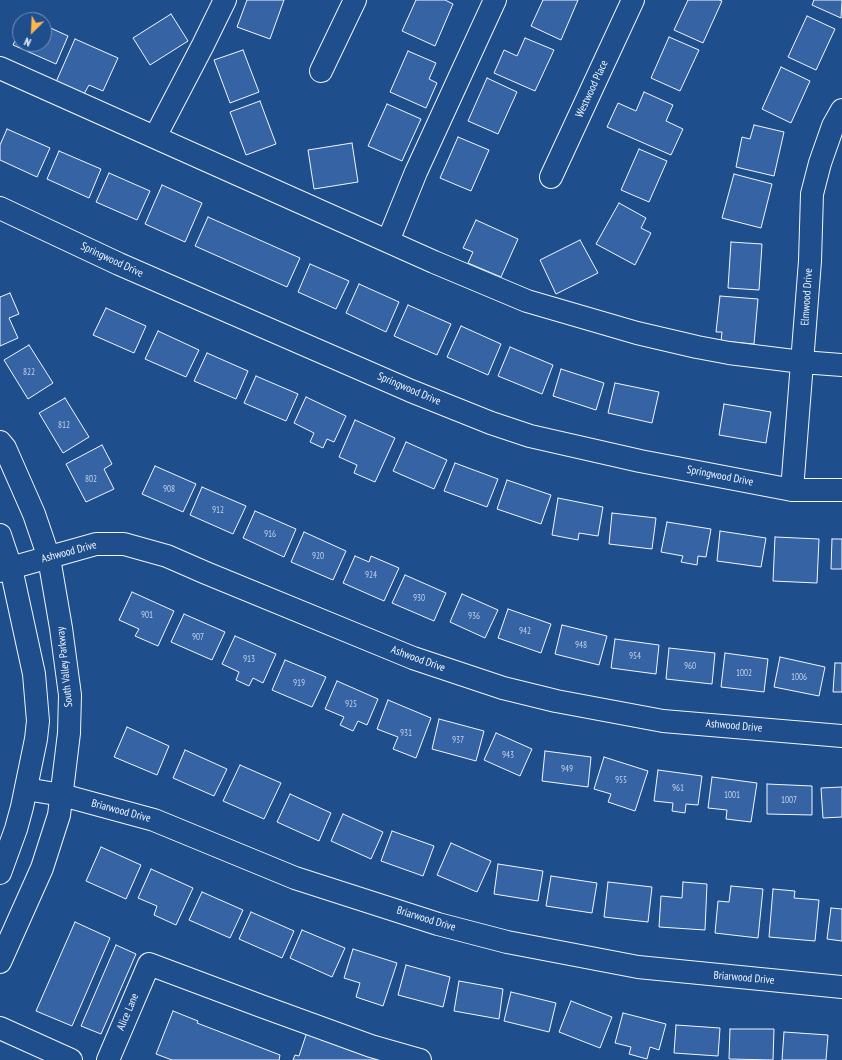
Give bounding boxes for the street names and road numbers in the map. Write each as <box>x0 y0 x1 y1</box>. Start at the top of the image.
street label: Westwood Place <box>573 58 611 120</box>
street label: Springwood Drive <box>79 240 145 280</box>
street label: Elmwood Drive <box>798 268 816 326</box>
street label: Springwood Drive <box>375 370 443 408</box>
street label: Springwood Drive <box>686 463 754 489</box>
street label: Ashwood Drive <box>40 538 98 566</box>
street label: South Valley Parkway <box>54 626 76 708</box>
street label: Ashwood Drive <box>389 643 447 675</box>
street label: Ashwood Drive <box>705 717 763 735</box>
street label: Briarwood Drive <box>90 797 152 825</box>
street label: Briarwood Drive <box>395 904 457 934</box>
street label: Briarwood Drive <box>713 969 775 987</box>
street label: Alice Lane <box>114 991 142 1033</box>

